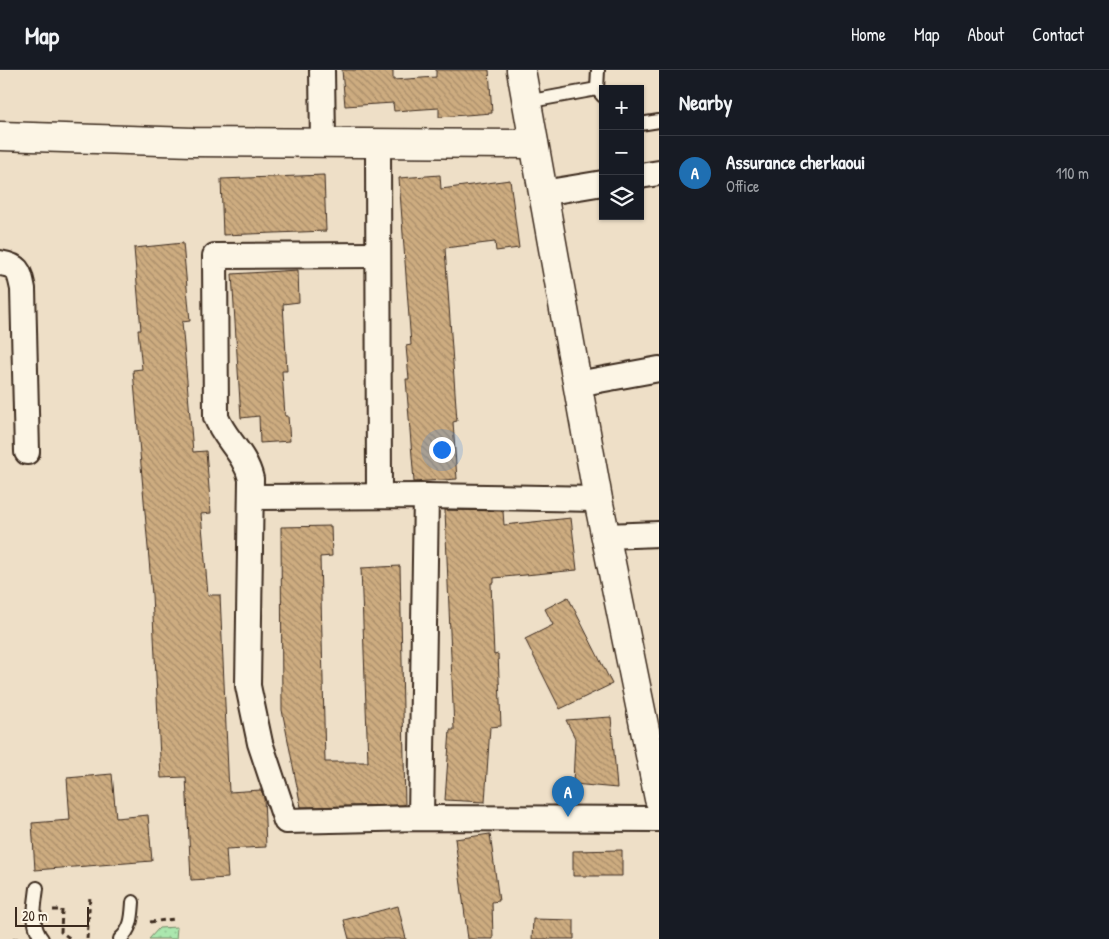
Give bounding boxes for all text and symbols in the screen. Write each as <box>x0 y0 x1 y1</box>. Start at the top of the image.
text: Map <box>25 19 59 51</box>
text: Home <box>851 22 886 47</box>
text: Map <box>914 22 939 47</box>
text: About <box>967 22 1004 47</box>
text: Contact <box>1032 22 1084 47</box>
map controls <box>599 85 644 220</box>
button: + <box>599 85 644 130</box>
text: Nearby <box>679 88 732 117</box>
button: − <box>599 130 644 175</box>
text: Assurance cherkaoui <box>726 149 865 175</box>
text: A <box>691 162 699 184</box>
text: 110 m <box>1056 162 1089 184</box>
button: layers <box>599 175 644 220</box>
text: Office <box>726 175 759 197</box>
your location <box>429 437 455 463</box>
pin: A <box>552 776 584 817</box>
scale bar <box>15 904 89 927</box>
text: 20 m <box>22 906 48 925</box>

